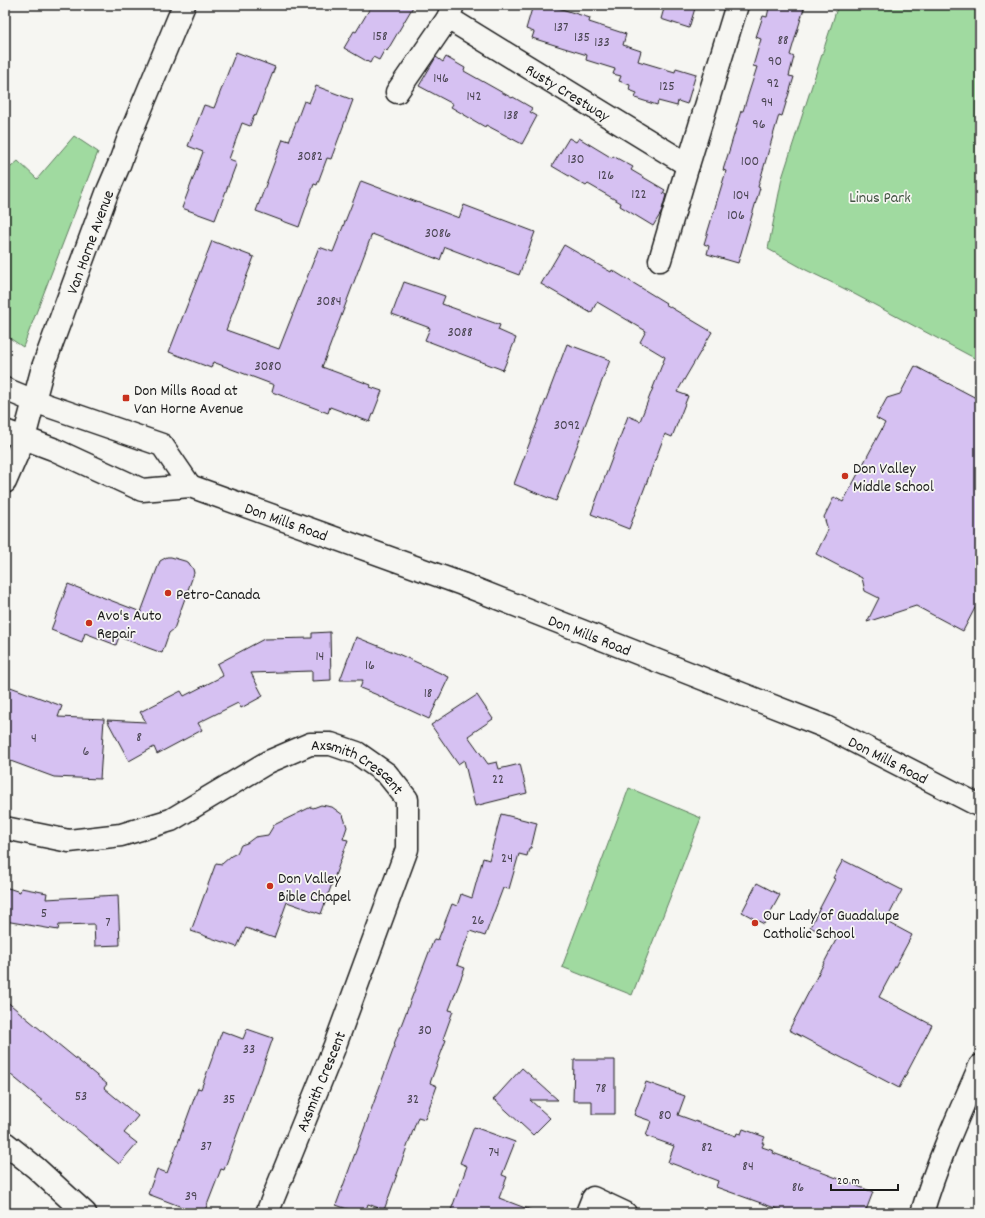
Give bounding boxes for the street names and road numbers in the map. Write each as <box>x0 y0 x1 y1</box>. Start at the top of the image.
street label: Rusty Crestway <box>520 59 614 129</box>
street label: Van Horne Avenue <box>62 187 121 298</box>
street label: Don Mills Road <box>241 498 330 549</box>
street label: Don Mills Road <box>544 610 634 663</box>
street label: Don Mills Road <box>844 731 931 791</box>
street label: Axsmith Crescent <box>311 735 408 801</box>
street label: Axsmith Crescent <box>292 1028 353 1136</box>

